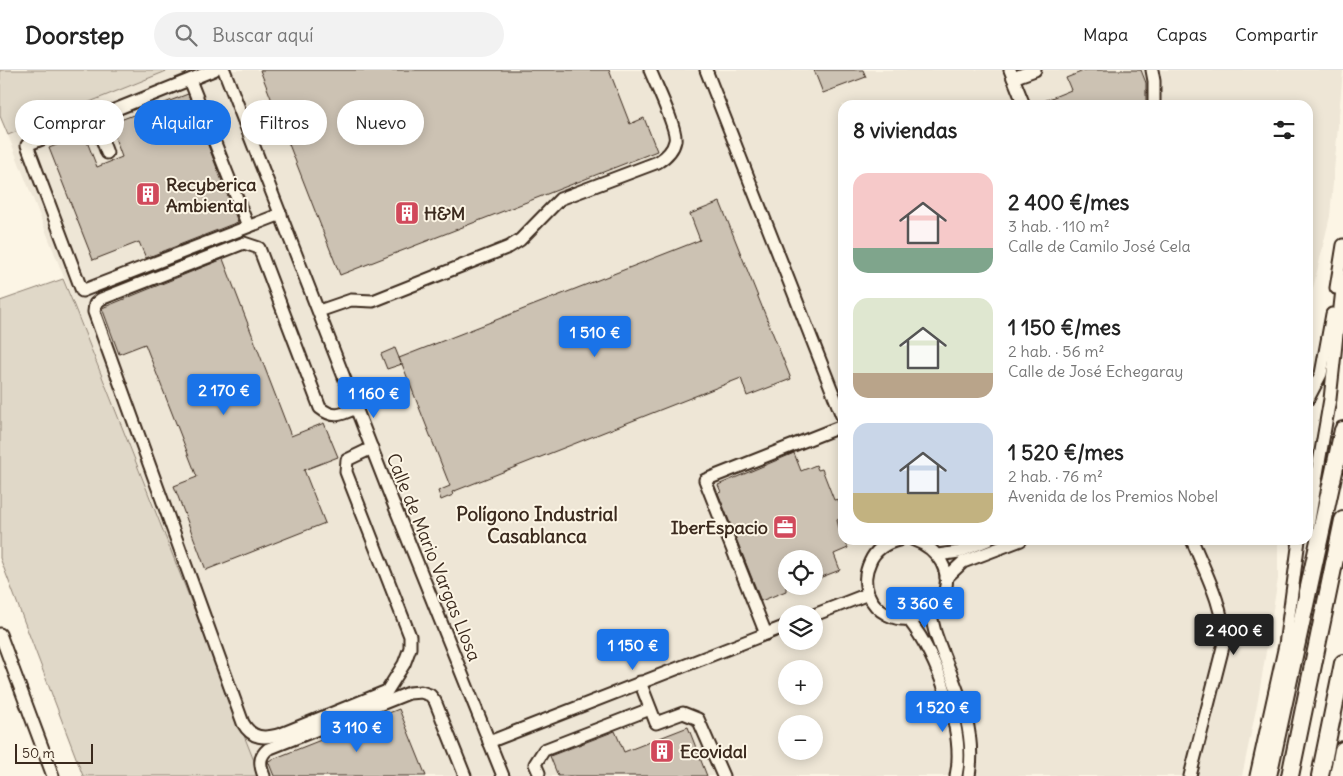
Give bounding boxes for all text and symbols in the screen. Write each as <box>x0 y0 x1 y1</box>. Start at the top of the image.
search box <box>154 12 504 57</box>
text: Doorstep <box>25 20 124 50</box>
icon: search <box>172 21 200 49</box>
text: Buscar aquí <box>212 23 314 47</box>
text: Mapa <box>1083 23 1128 46</box>
text: Capas <box>1156 23 1207 46</box>
text: Compartir <box>1235 23 1318 46</box>
chip: Comprar <box>15 100 124 145</box>
chip: Alquilar <box>134 100 231 145</box>
chip: Filtros <box>241 100 327 145</box>
chip: Nuevo <box>337 100 424 145</box>
icon: filters <box>1270 116 1298 144</box>
text: 8 viviendas <box>853 117 957 144</box>
place label: Recyberica Ambiental <box>166 173 256 217</box>
building icon: Recyberica Ambiental <box>135 181 161 207</box>
text: 2 400 €/mes <box>1008 189 1129 216</box>
icon: home <box>893 193 953 253</box>
building icon: H&M <box>394 200 420 226</box>
place label: H&M <box>424 202 465 225</box>
text: 3 hab. · 110 m² <box>1008 216 1110 236</box>
text: Calle de Camilo José Cela <box>1008 236 1191 256</box>
text: 1 150 €/mes <box>1008 314 1121 341</box>
pin: 1 510 € <box>549 316 641 358</box>
icon: home <box>893 318 953 378</box>
text: 1 510 € <box>570 322 620 342</box>
text: 2 hab. · 56 m² <box>1008 341 1105 361</box>
text: Calle de José Echegaray <box>1008 361 1183 381</box>
pin: 2 170 € <box>178 374 270 416</box>
pin: 1 160 € <box>328 376 420 419</box>
text: 2 170 € <box>198 380 250 400</box>
text: 1 160 € <box>349 383 399 403</box>
text: 1 520 €/mes <box>1008 439 1124 466</box>
icon: home <box>893 443 953 503</box>
street label: Calle de Mario Vargas Llosa <box>382 450 486 664</box>
text: 2 hab. · 76 m² <box>1008 466 1103 486</box>
text: Avenida de los Premios Nobel <box>1008 486 1218 506</box>
district label: Polígono Industrial Casablanca <box>456 502 618 548</box>
office icon: IberEspacio <box>772 514 798 540</box>
place label: IberEspacio <box>671 516 768 539</box>
map controls <box>778 550 823 760</box>
button: locate <box>778 550 823 595</box>
pin: 3 360 € <box>879 586 971 629</box>
text: 3 360 € <box>897 593 953 613</box>
button: layers <box>778 605 823 650</box>
pin: 2 400 € <box>1188 614 1280 656</box>
text: 2 400 € <box>1206 620 1262 640</box>
pin: 1 150 € <box>587 628 679 671</box>
text: 1 150 € <box>608 635 658 655</box>
button: + <box>778 660 823 705</box>
pin: 1 520 € <box>897 690 989 733</box>
text: 1 520 € <box>917 697 969 717</box>
pin: 3 110 € <box>311 710 403 753</box>
button: − <box>778 715 823 760</box>
text: 3 110 € <box>332 717 382 737</box>
building icon: Ecovidal <box>649 738 675 764</box>
place label: Ecovidal <box>680 740 747 763</box>
scale bar <box>15 741 92 764</box>
text: 50 m <box>22 744 55 762</box>

